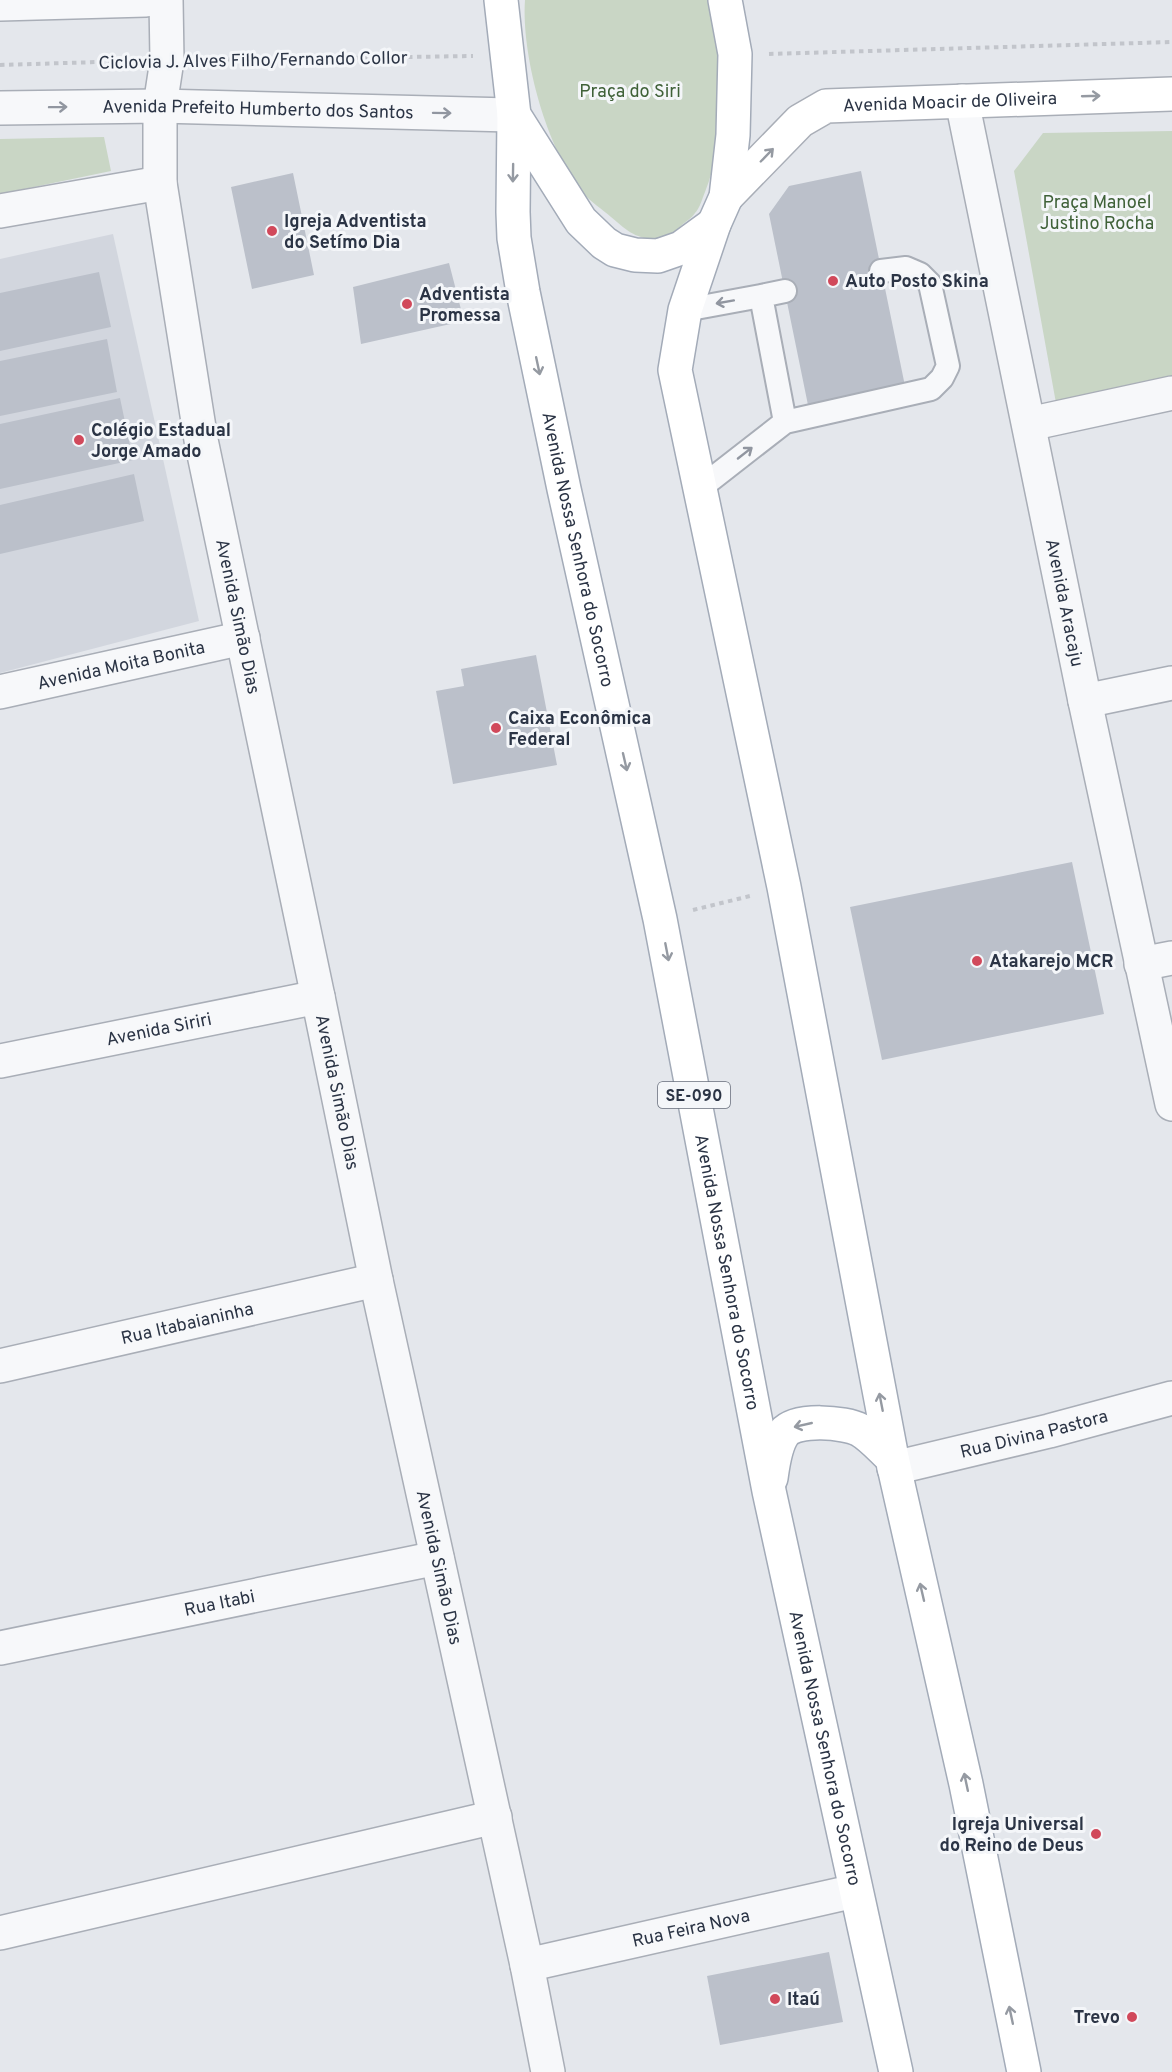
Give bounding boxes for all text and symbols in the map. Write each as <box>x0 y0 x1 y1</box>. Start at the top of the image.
street label: Ciclovia J. Alves Filho/Fernando Collor <box>98 47 408 76</box>
park label: Praça do Siri <box>579 81 681 104</box>
street label: Avenida Moacir de Oliveira <box>842 88 1057 118</box>
one-way arrow <box>1080 91 1100 102</box>
street label: Avenida Prefeito Humberto dos Santos <box>102 96 414 125</box>
one-way arrow <box>48 101 68 113</box>
one-way arrow <box>432 107 452 119</box>
one-way arrow <box>760 147 775 162</box>
one-way arrow <box>508 163 519 183</box>
park label: Praça Manoel Justino Rocha <box>1040 192 1154 236</box>
place label: Igreja Adventista do Setímo Dia <box>284 211 426 255</box>
marker: Igreja Adventista do Setímo Dia <box>265 224 279 238</box>
place label: Auto Posto Skina <box>845 271 989 294</box>
marker: Auto Posto Skina <box>826 274 840 288</box>
place label: Adventista Promessa <box>419 284 510 328</box>
marker: Adventista Promessa <box>400 297 414 311</box>
one-way arrow <box>716 297 735 308</box>
one-way arrow <box>533 356 544 376</box>
street label: Avenida Nossa Senhora do Socorro <box>535 410 618 690</box>
place label: Colégio Estadual Jorge Amado <box>91 420 231 464</box>
marker: Colégio Estadual Jorge Amado <box>72 433 86 447</box>
one-way arrow <box>737 447 753 460</box>
street label: Avenida Simão Dias <box>209 537 264 696</box>
street label: Avenida Aracaju <box>1039 537 1088 669</box>
street label: Avenida Moita Bonita <box>35 637 207 696</box>
place label: Caixa Econômica Federal <box>508 708 651 752</box>
marker: Caixa Econômica Federal <box>489 721 503 735</box>
one-way arrow <box>620 752 632 771</box>
one-way arrow <box>662 942 673 962</box>
place label: Atakarejo MCR <box>989 951 1114 974</box>
marker: Atakarejo MCR <box>970 954 984 968</box>
street label: Avenida Siriri <box>104 1009 214 1052</box>
street label: Avenida Simão Dias <box>309 1013 363 1172</box>
road number: SE-090 <box>658 1082 730 1108</box>
street label: Avenida Nossa Senhora do Socorro <box>688 1132 763 1413</box>
street label: Rua Itabaianinha <box>119 1298 256 1351</box>
one-way arrow <box>875 1392 886 1412</box>
street label: Rua Divina Pastora <box>958 1406 1111 1465</box>
one-way arrow <box>794 1420 813 1432</box>
street label: Avenida Simão Dias <box>410 1488 466 1647</box>
one-way arrow <box>916 1583 928 1602</box>
street label: Rua Itabi <box>182 1586 257 1623</box>
street label: Avenida Nossa Senhora do Socorro <box>782 1609 865 1888</box>
one-way arrow <box>959 1773 971 1792</box>
place label: Igreja Universal do Reino de Deus <box>940 1814 1084 1858</box>
marker: Igreja Universal do Reino de Deus <box>1089 1827 1103 1841</box>
street label: Rua Feira Nova <box>630 1905 752 1954</box>
place label: Itaú <box>787 1989 820 2012</box>
marker: Itaú <box>768 1992 782 2006</box>
one-way arrow <box>1005 2006 1017 2025</box>
place label: Trevo <box>1074 2007 1120 2030</box>
marker: Trevo <box>1125 2010 1139 2024</box>

